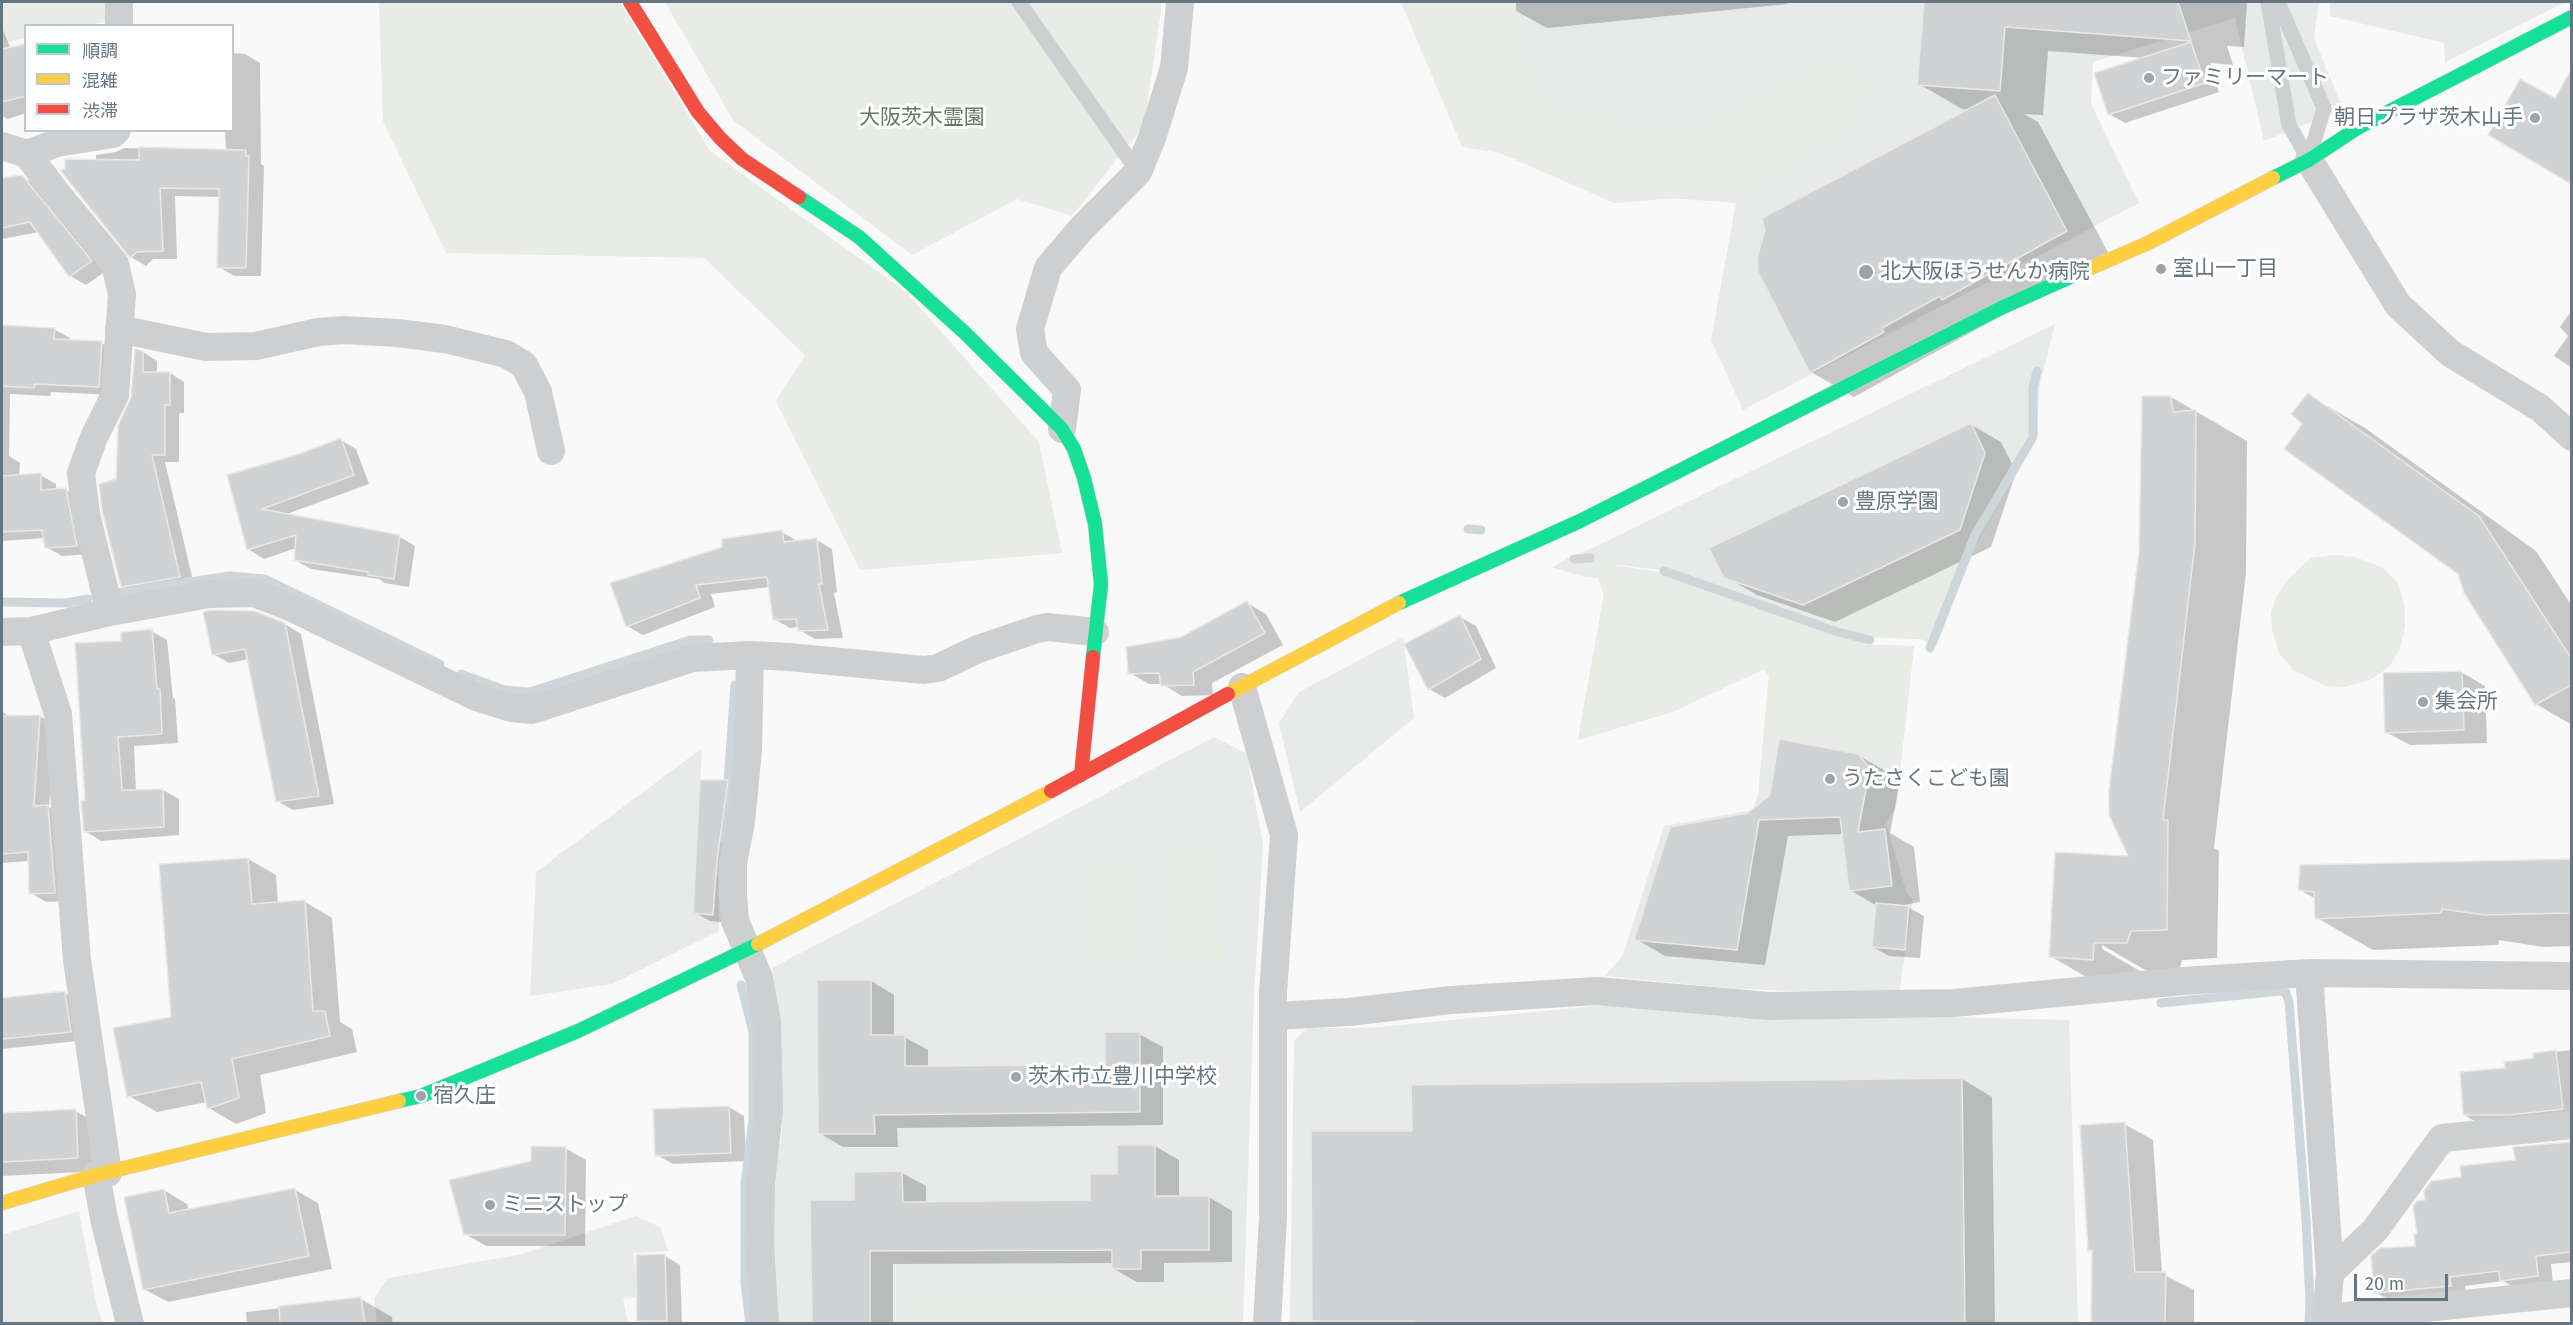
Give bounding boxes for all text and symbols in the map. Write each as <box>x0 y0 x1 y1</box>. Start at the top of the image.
legend <box>24 24 234 132</box>
text: 順調 <box>82 40 118 62</box>
place label: ファミリーマート <box>2161 65 2329 91</box>
text: 混雑 <box>82 70 118 92</box>
marker: ファミリーマート <box>2142 71 2156 85</box>
text: 渋滞 <box>82 100 118 122</box>
park label: 大阪茨木霊園 <box>859 105 985 131</box>
place label: 朝日プラザ茨木山手 <box>2334 105 2523 131</box>
marker: 朝日プラザ茨木山手 <box>2528 111 2542 125</box>
place label: 室山一丁目 <box>2173 256 2278 282</box>
place label: 北大阪ほうせんか病院 <box>1880 259 2090 285</box>
marker: 室山一丁目 <box>2154 262 2168 276</box>
marker: 北大阪ほうせんか病院 <box>1857 263 1875 281</box>
place label: 豊原学園 <box>1855 489 1939 515</box>
marker: 豊原学園 <box>1836 495 1850 509</box>
place label: 集会所 <box>2435 689 2498 715</box>
marker: 集会所 <box>2416 695 2430 709</box>
place label: うたさくこども園 <box>1842 766 2010 792</box>
marker: うたさくこども園 <box>1823 772 1837 786</box>
place label: 茨木市立豊川中学校 <box>1028 1064 1217 1090</box>
marker: 茨木市立豊川中学校 <box>1009 1070 1023 1084</box>
place label: 宿久庄 <box>433 1083 496 1109</box>
marker: 宿久庄 <box>414 1089 428 1103</box>
place label: ミニストップ <box>502 1192 628 1218</box>
marker: ミニストップ <box>483 1198 497 1212</box>
scale bar <box>2357 1262 2452 1300</box>
text: 20 m <box>2365 1273 2404 1295</box>

